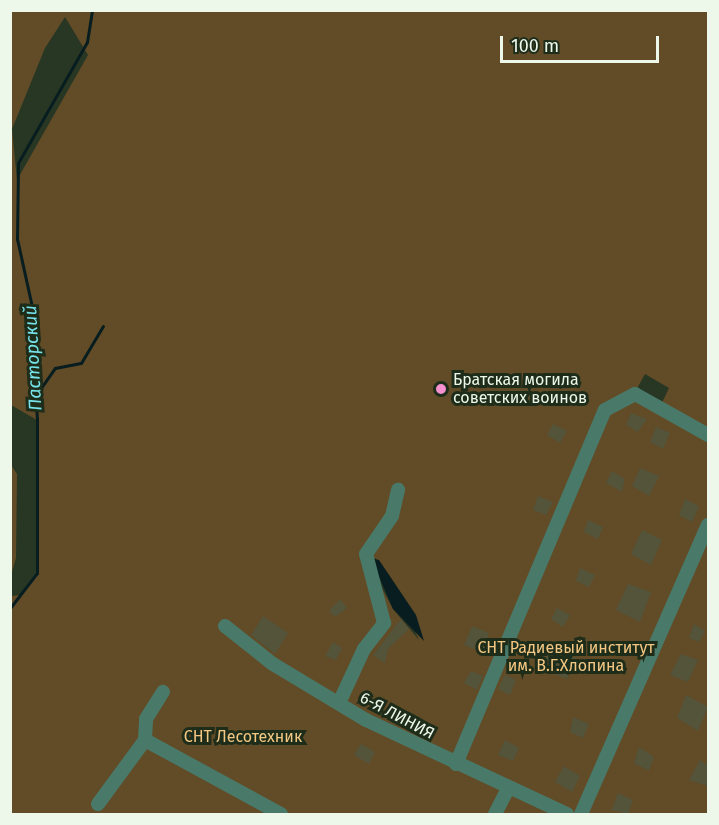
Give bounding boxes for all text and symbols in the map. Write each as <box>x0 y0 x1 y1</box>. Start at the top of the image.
scale bar <box>503 24 662 62</box>
text: 100 m <box>511 35 559 57</box>
water label: Пасторский <box>19 305 47 411</box>
place label: Братская могила советских воинов <box>453 370 587 408</box>
marker: Братская могила советских воинов <box>434 382 448 396</box>
park label: СНТ Радиевый институт им. В.Г.Хлопина <box>477 638 655 676</box>
street label: 6-Я ЛИНИЯ <box>356 688 438 744</box>
park label: СНТ Лесотехник <box>184 727 302 747</box>

